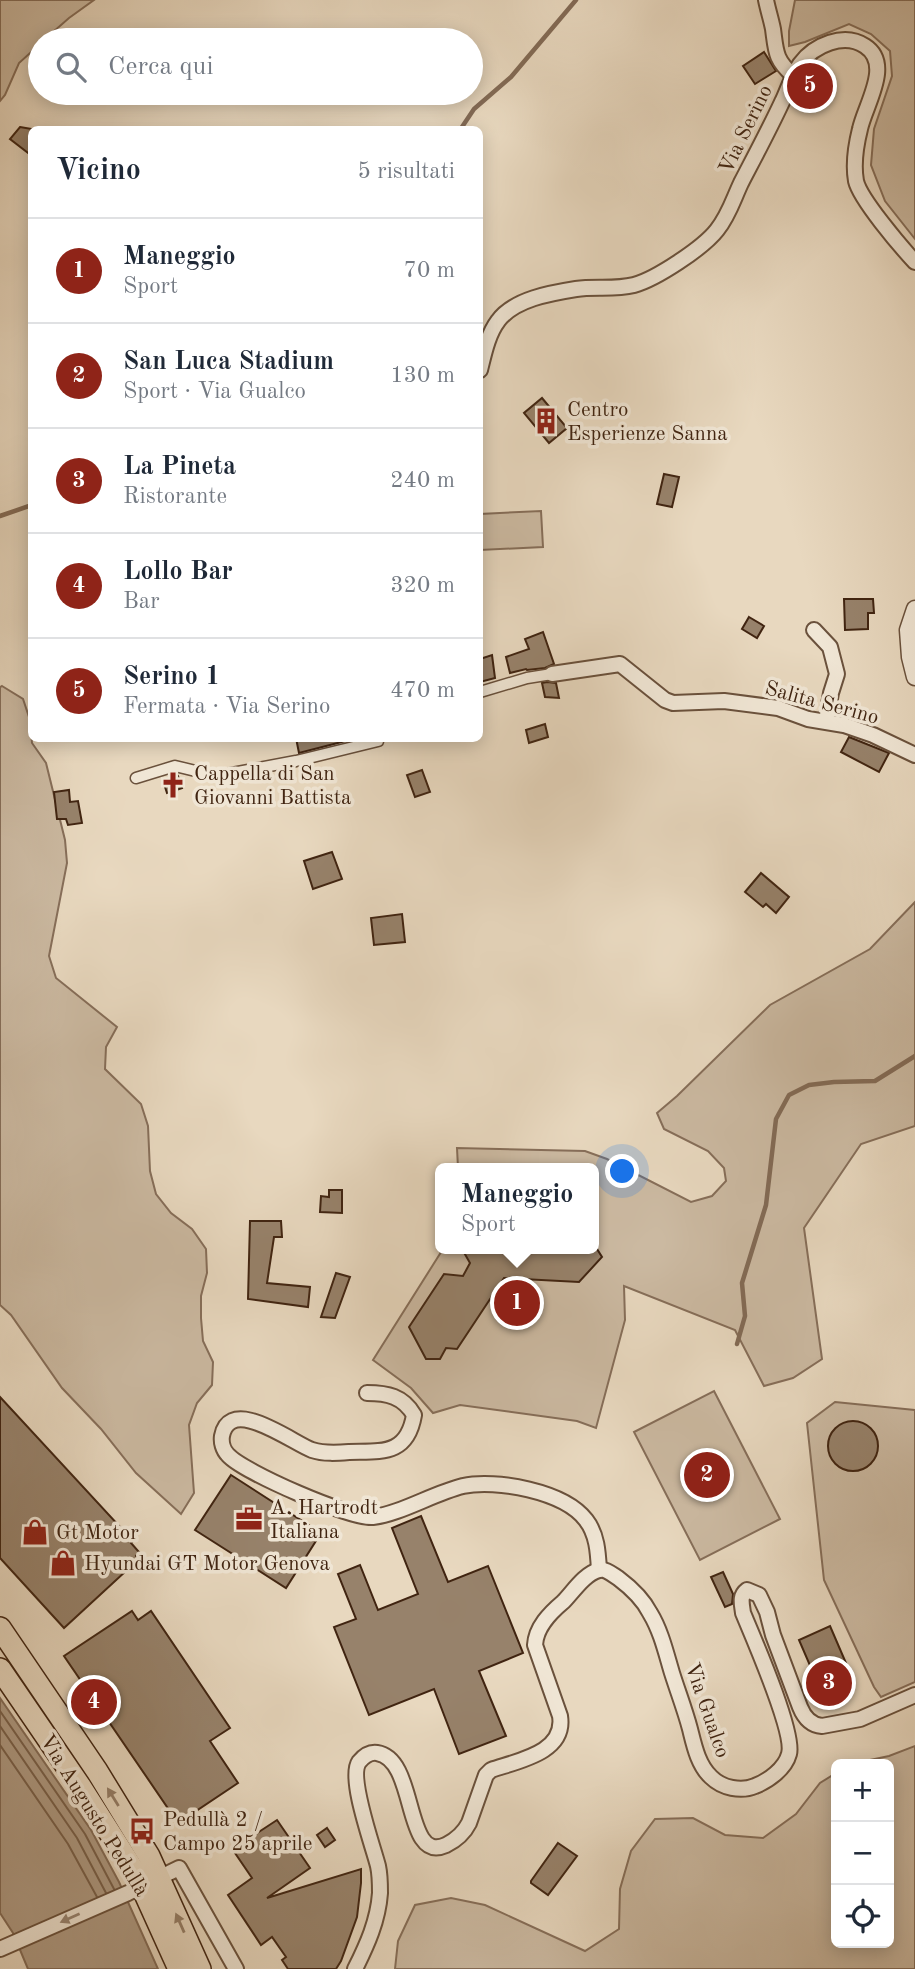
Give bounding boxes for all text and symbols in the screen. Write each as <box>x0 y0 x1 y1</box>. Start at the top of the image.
search box <box>28 28 483 105</box>
icon: search <box>52 48 90 86</box>
text: Cerca qui <box>108 54 213 80</box>
pin: 5 <box>787 60 833 112</box>
street label: Via Serino <box>716 82 777 177</box>
text: Vicino <box>56 156 141 186</box>
text: 5 risultati <box>357 160 455 183</box>
text: Maneggio <box>123 244 236 270</box>
text: 1 <box>72 259 86 282</box>
text: 70 m <box>404 259 455 282</box>
text: Sport <box>123 275 178 298</box>
text: San Luca Stadium <box>123 349 334 375</box>
text: 2 <box>72 364 86 387</box>
text: 130 m <box>390 364 455 387</box>
text: Sport · Via Gualco <box>123 380 306 403</box>
place label: Centro Esperienze Sanna <box>567 400 728 445</box>
building icon: Centro Esperienze Sanna <box>531 406 561 436</box>
text: La Pineta <box>123 454 236 480</box>
text: 3 <box>72 469 86 492</box>
text: 240 m <box>390 469 455 492</box>
text: Ristorante <box>123 485 227 508</box>
text: Lollo Bar <box>123 559 233 585</box>
text: 4 <box>72 574 86 597</box>
text: 320 m <box>390 574 455 597</box>
text: Bar <box>123 590 160 613</box>
text: Serino 1 <box>123 664 220 690</box>
street label: Salita Serino <box>762 678 881 729</box>
text: 5 <box>72 679 86 702</box>
text: 470 m <box>390 679 455 702</box>
text: Fermata · Via Serino <box>123 695 330 718</box>
place label: Cappella di San Giovanni Battista <box>194 764 351 809</box>
church icon: Cappella di San Giovanni Battista <box>158 770 188 800</box>
your location <box>605 1154 639 1188</box>
popup <box>435 1163 599 1254</box>
text: Maneggio <box>461 1182 573 1208</box>
text: Sport <box>461 1213 516 1236</box>
pin: 1 <box>494 1277 540 1329</box>
pin: 2 <box>684 1449 730 1501</box>
place label: A. Hartrodt Italiana <box>270 1498 378 1543</box>
office icon: A. Hartrodt Italiana <box>234 1504 264 1534</box>
shop icon: Gt Motor <box>20 1517 50 1547</box>
place label: Gt Motor <box>56 1523 139 1544</box>
shop icon: Hyundai GT Motor Genova <box>48 1548 78 1578</box>
place label: Hyundai GT Motor Genova <box>84 1554 330 1575</box>
pin: 3 <box>806 1657 852 1709</box>
street label: Via Gualco <box>681 1660 733 1761</box>
pin: 4 <box>71 1676 117 1728</box>
street label: Via Augusto Pedullà <box>35 1731 152 1900</box>
map controls <box>831 1759 894 1948</box>
button: + <box>831 1759 894 1822</box>
one-way arrow <box>107 1788 119 1807</box>
place label: Pedullà 2 / Campo 25 aprile <box>163 1810 312 1855</box>
bus stop icon: Pedullà 2 / Campo 25 aprile <box>127 1816 157 1846</box>
button: − <box>831 1822 894 1885</box>
button: locate <box>831 1885 894 1948</box>
one-way arrow <box>59 1913 80 1924</box>
one-way arrow <box>174 1913 186 1933</box>

